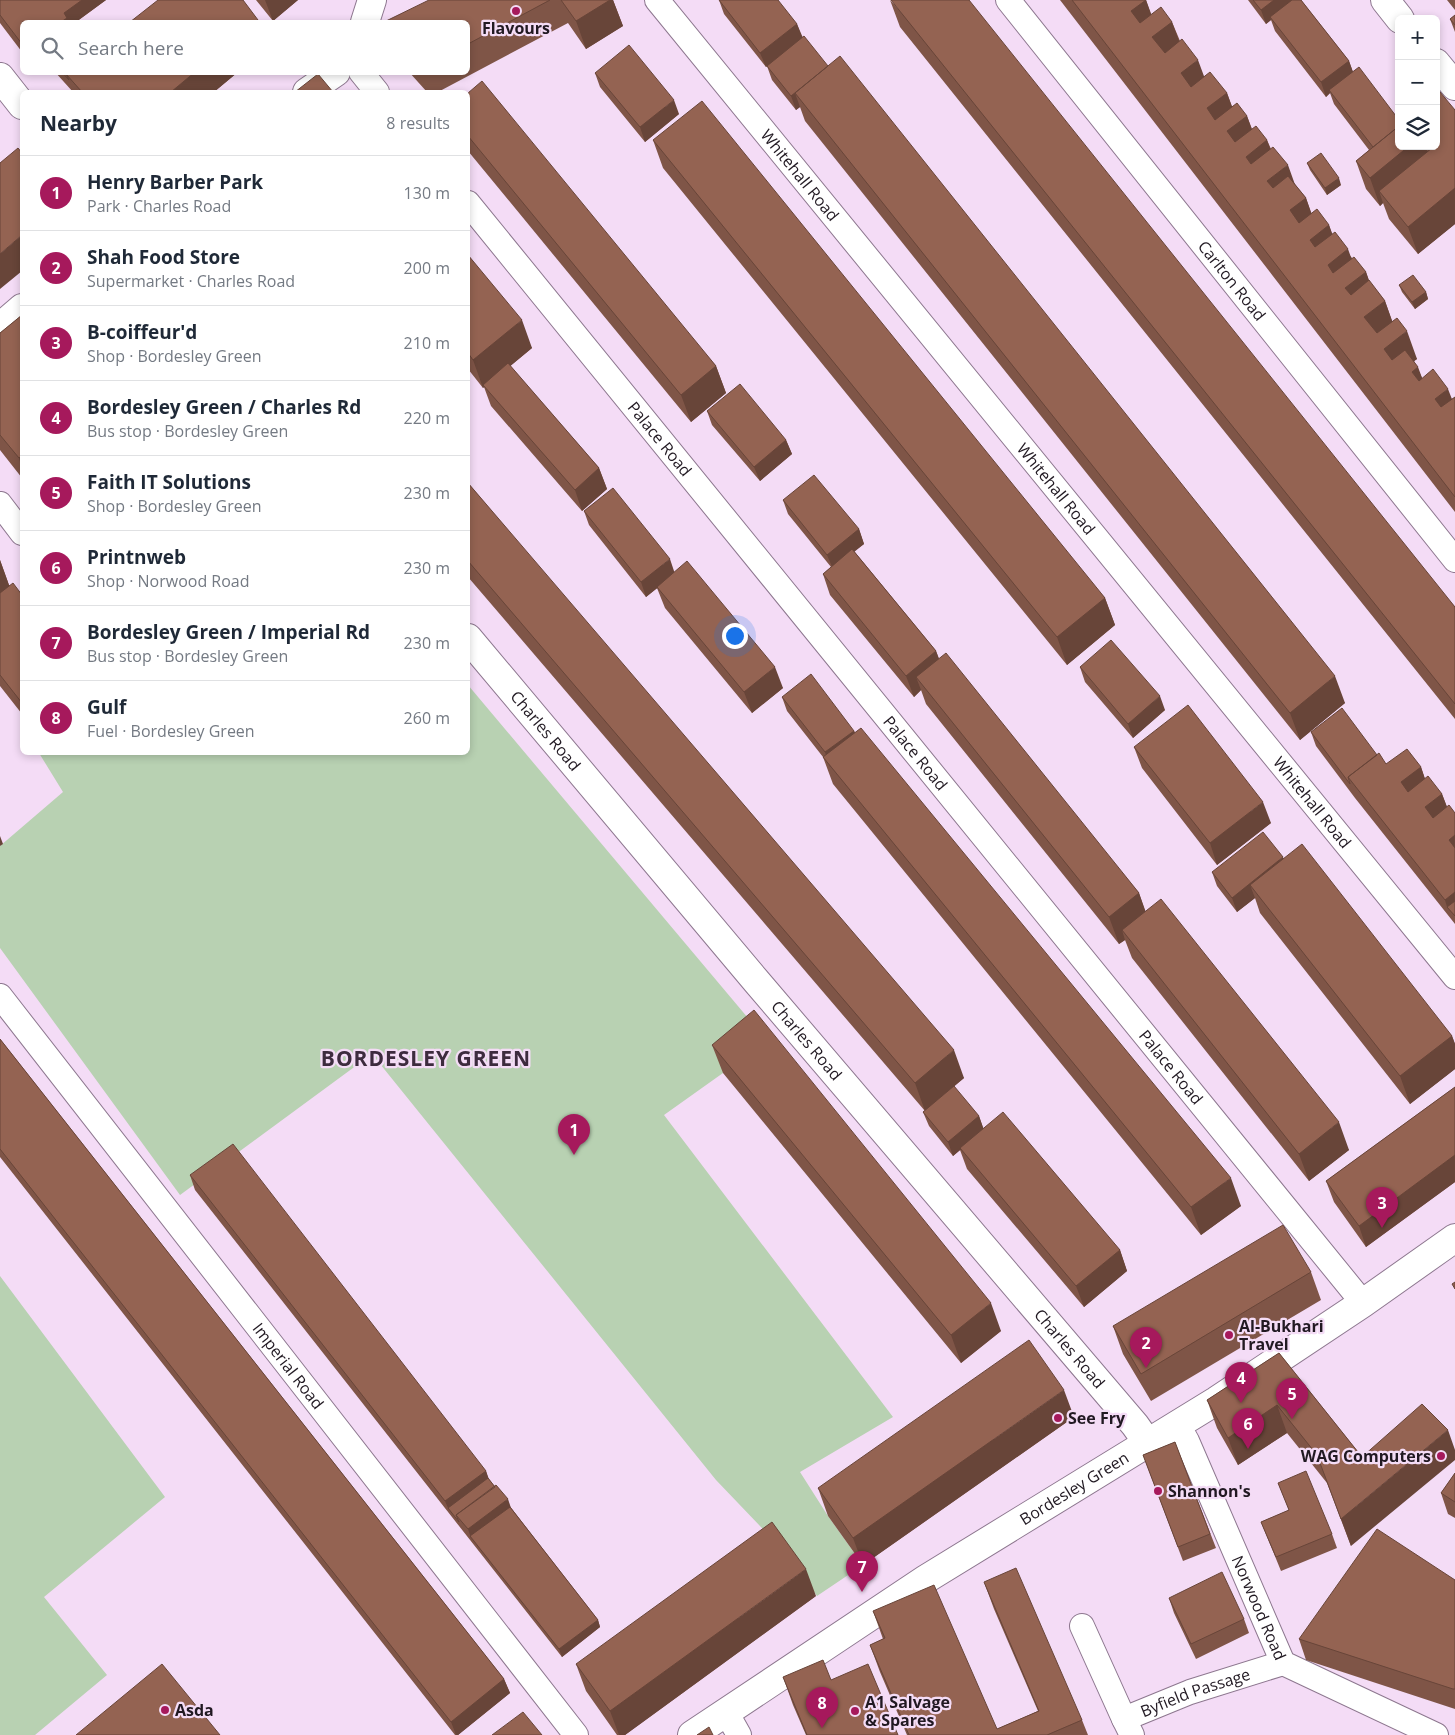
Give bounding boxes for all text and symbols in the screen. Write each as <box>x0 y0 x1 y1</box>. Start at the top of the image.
marker: Flavours <box>510 5 522 17</box>
map controls <box>1395 15 1440 150</box>
button: + <box>1395 15 1440 60</box>
place label: Flavours <box>482 17 550 39</box>
search box <box>20 20 470 75</box>
icon: search <box>38 34 66 62</box>
text: Search here <box>78 35 184 61</box>
button: − <box>1395 60 1440 105</box>
button: layers <box>1395 105 1440 150</box>
text: Nearby <box>40 109 117 137</box>
text: 8 results <box>386 112 450 134</box>
street label: Whitehall Road <box>756 125 844 226</box>
text: Henry Barber Park <box>87 169 263 195</box>
text: 1 <box>51 182 61 204</box>
text: 130 m <box>404 182 450 204</box>
text: Park · Charles Road <box>87 195 231 217</box>
street label: Carlton Road <box>1193 236 1271 325</box>
text: Shah Food Store <box>87 244 240 270</box>
text: 2 <box>51 257 61 279</box>
text: 200 m <box>404 257 450 279</box>
text: Supermarket · Charles Road <box>87 270 295 292</box>
text: B-coiffeur'd <box>87 319 197 345</box>
text: 3 <box>51 332 61 354</box>
text: 210 m <box>404 332 450 354</box>
text: Shop · Bordesley Green <box>87 345 262 367</box>
text: Bordesley Green / Charles Rd <box>87 394 361 420</box>
street label: Palace Road <box>623 397 697 481</box>
text: 4 <box>51 407 61 429</box>
text: 220 m <box>404 407 450 429</box>
text: Bus stop · Bordesley Green <box>87 420 288 442</box>
street label: Whitehall Road <box>1012 438 1100 539</box>
text: Faith IT Solutions <box>87 469 251 495</box>
text: 5 <box>51 482 61 504</box>
text: 230 m <box>404 482 450 504</box>
text: Shop · Bordesley Green <box>87 495 262 517</box>
text: Printnweb <box>87 544 186 570</box>
text: 6 <box>51 557 61 579</box>
text: 230 m <box>404 557 450 579</box>
text: Shop · Norwood Road <box>87 570 250 592</box>
text: Bordesley Green / Imperial Rd <box>87 619 370 645</box>
your location <box>722 623 748 649</box>
text: 7 <box>51 632 61 654</box>
text: 230 m <box>404 632 450 654</box>
text: Bus stop · Bordesley Green <box>87 645 288 667</box>
street label: Charles Road <box>506 686 586 775</box>
text: Gulf <box>87 694 126 720</box>
text: 8 <box>51 707 61 729</box>
text: 260 m <box>404 707 450 729</box>
street label: Palace Road <box>878 711 953 795</box>
text: Fuel · Bordesley Green <box>87 720 255 742</box>
street label: Whitehall Road <box>1268 752 1356 853</box>
street label: Charles Road <box>767 996 847 1085</box>
street label: Palace Road <box>1134 1025 1208 1109</box>
district label: BORDESLEY GREEN <box>321 1044 531 1072</box>
pin: 1 <box>558 1114 590 1155</box>
pin: 3 <box>1366 1187 1398 1228</box>
street label: Charles Road <box>1029 1304 1110 1393</box>
place label: Al-Bukhari Travel <box>1239 1315 1324 1355</box>
street label: Imperial Road <box>248 1318 329 1414</box>
pin: 2 <box>1130 1327 1162 1368</box>
marker: Al-Bukhari Travel <box>1223 1329 1235 1341</box>
pin: 4 <box>1225 1362 1257 1403</box>
pin: 5 <box>1276 1378 1308 1419</box>
place label: See Fry <box>1068 1407 1126 1429</box>
pin: 6 <box>1232 1408 1264 1449</box>
marker: See Fry <box>1052 1412 1064 1424</box>
place label: WAG Computers <box>1301 1445 1431 1467</box>
street label: Bordesley Green <box>1015 1446 1133 1530</box>
marker: WAG Computers <box>1435 1450 1447 1462</box>
place label: Shannon's <box>1168 1480 1251 1502</box>
marker: Shannon's <box>1152 1485 1164 1497</box>
pin: 7 <box>846 1551 878 1592</box>
street label: Norwood Road <box>1227 1552 1291 1663</box>
street label: Byfield Passage <box>1137 1663 1253 1722</box>
pin: 8 <box>806 1687 838 1728</box>
place label: A1 Salvage & Spares <box>865 1691 950 1731</box>
place label: Asda <box>175 1699 214 1721</box>
marker: Asda <box>159 1704 171 1716</box>
marker: A1 Salvage & Spares <box>849 1705 861 1717</box>

